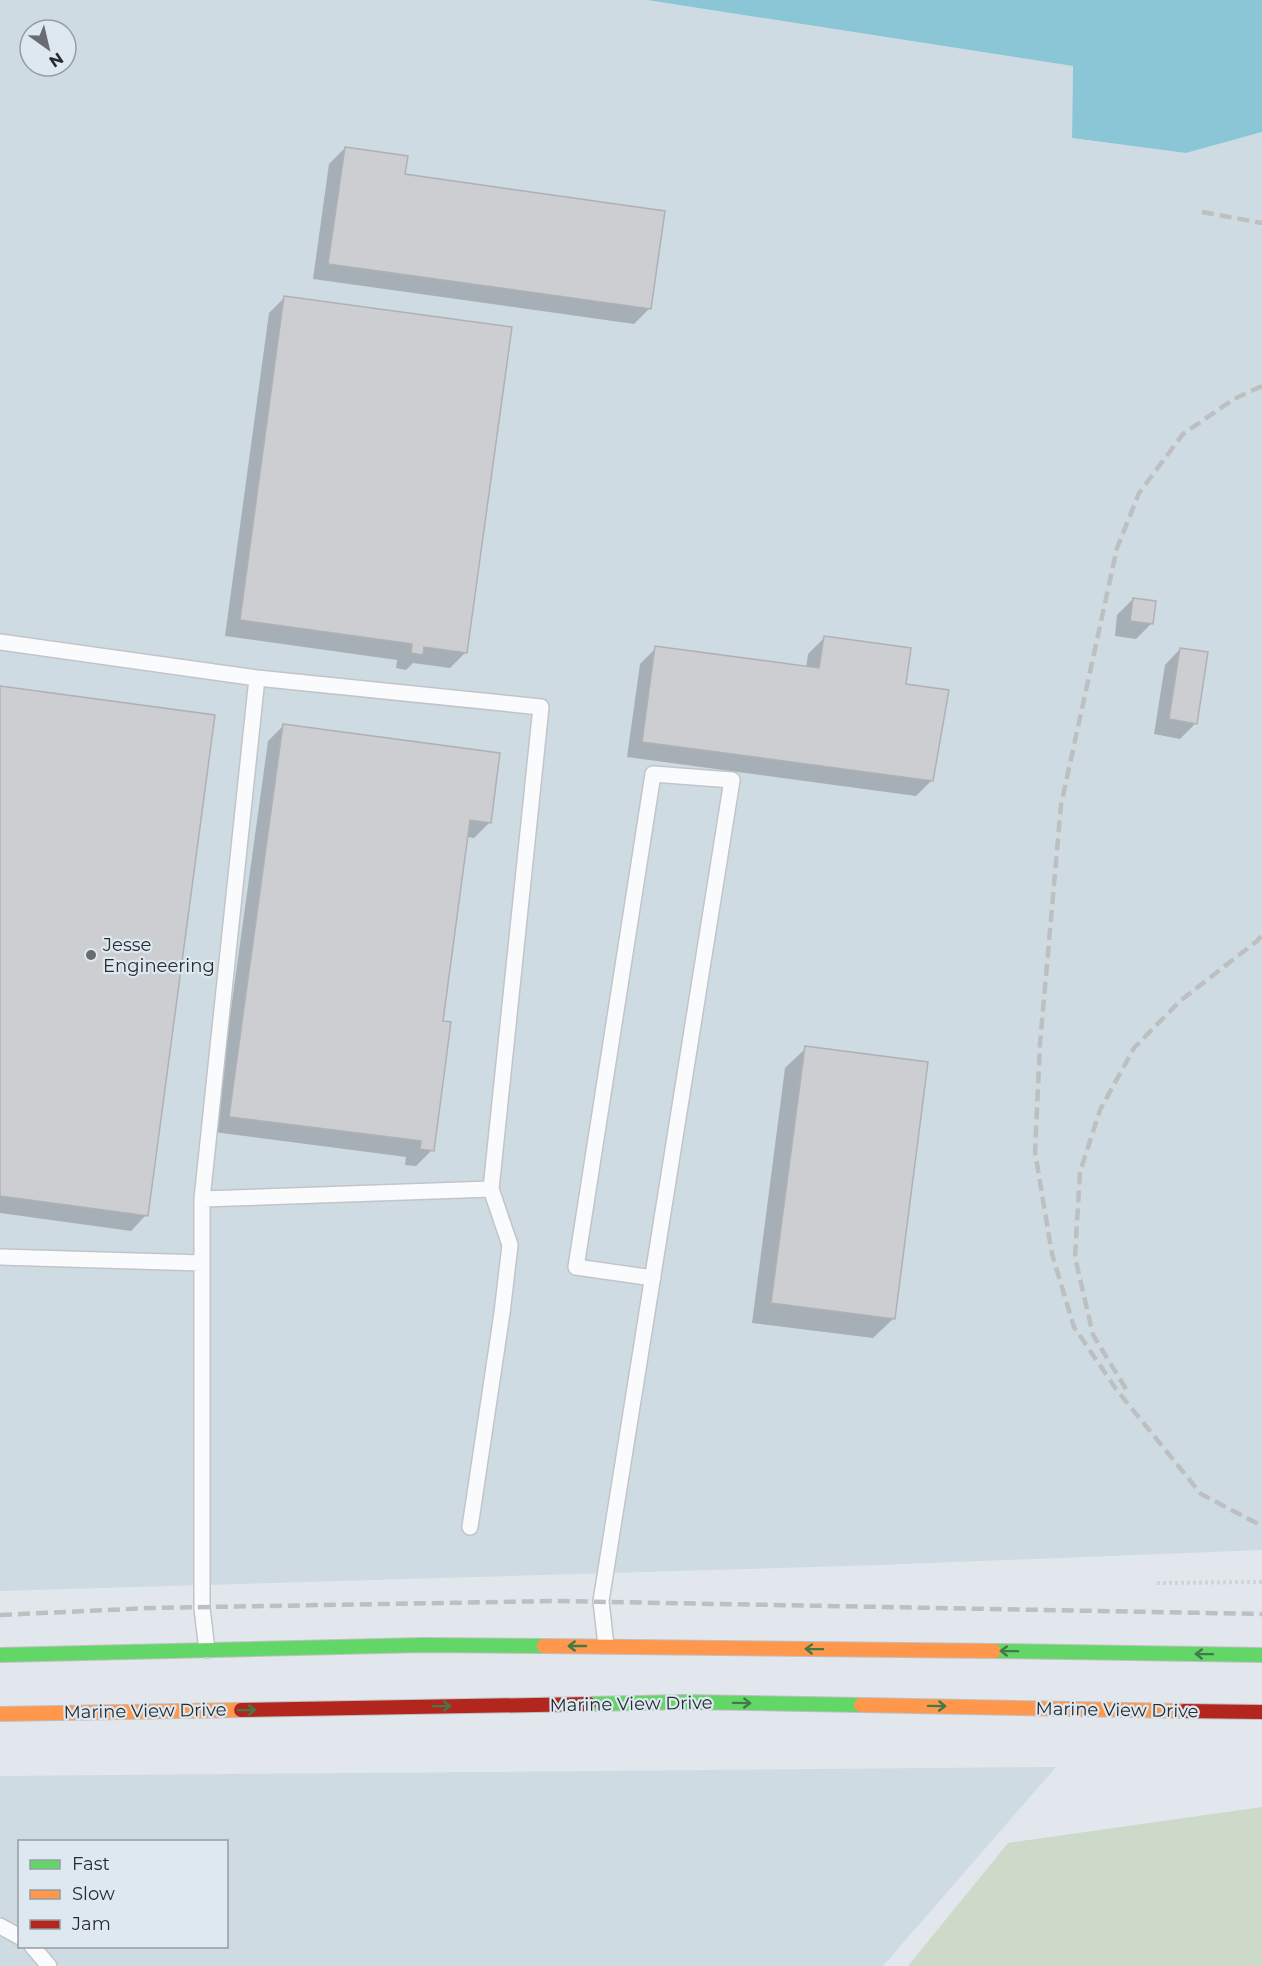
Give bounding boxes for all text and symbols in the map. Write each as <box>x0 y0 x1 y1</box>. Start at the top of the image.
north arrow <box>18 18 78 78</box>
text: N <box>45 49 67 72</box>
place label: Jesse Engineering <box>102 934 215 977</box>
marker: Jesse Engineering <box>84 948 98 962</box>
one-way arrow <box>567 1640 587 1652</box>
one-way arrow <box>804 1643 824 1655</box>
one-way arrow <box>999 1645 1019 1657</box>
one-way arrow <box>1194 1648 1214 1660</box>
street label: Marine View Drive <box>549 1692 713 1716</box>
one-way arrow <box>732 1697 752 1709</box>
street label: Marine View Drive <box>1035 1698 1199 1722</box>
street label: Marine View Drive <box>63 1699 227 1723</box>
one-way arrow <box>432 1700 452 1712</box>
one-way arrow <box>927 1701 947 1712</box>
one-way arrow <box>237 1704 257 1715</box>
legend <box>18 1840 228 1948</box>
text: Fast <box>72 1853 110 1875</box>
text: Slow <box>72 1883 115 1905</box>
text: Jam <box>71 1913 111 1935</box>

